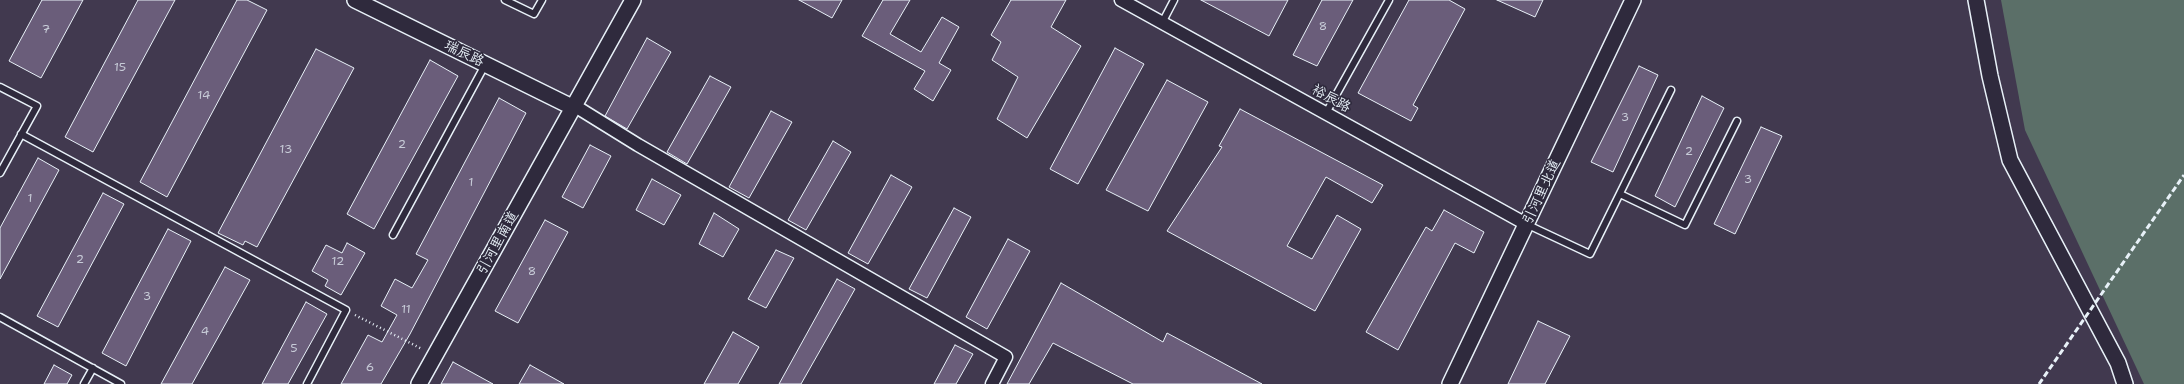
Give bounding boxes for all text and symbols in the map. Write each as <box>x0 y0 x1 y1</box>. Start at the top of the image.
house number: 8 <box>1319 20 1327 34</box>
house number: 7 <box>42 23 50 37</box>
street label: 瑞辰路 <box>441 37 487 71</box>
house number: 15 <box>114 61 126 75</box>
street label: 裕辰路 <box>1309 81 1353 117</box>
house number: 14 <box>198 89 210 103</box>
house number: 3 <box>1621 111 1629 125</box>
house number: 2 <box>398 138 406 152</box>
house number: 13 <box>280 143 292 157</box>
house number: 2 <box>1685 145 1693 159</box>
street label: 引河里北道 <box>1520 157 1564 227</box>
house number: 3 <box>1744 173 1752 187</box>
house number: 1 <box>468 176 474 190</box>
house number: 1 <box>27 192 33 206</box>
street label: 引河里南道 <box>474 208 522 278</box>
house number: 2 <box>76 253 84 267</box>
house number: 12 <box>332 255 344 269</box>
house number: 8 <box>528 265 536 279</box>
house number: 3 <box>143 290 151 304</box>
house number: 11 <box>401 303 411 317</box>
house number: 4 <box>201 325 209 339</box>
house number: 5 <box>290 342 298 356</box>
house number: 6 <box>366 361 374 375</box>

